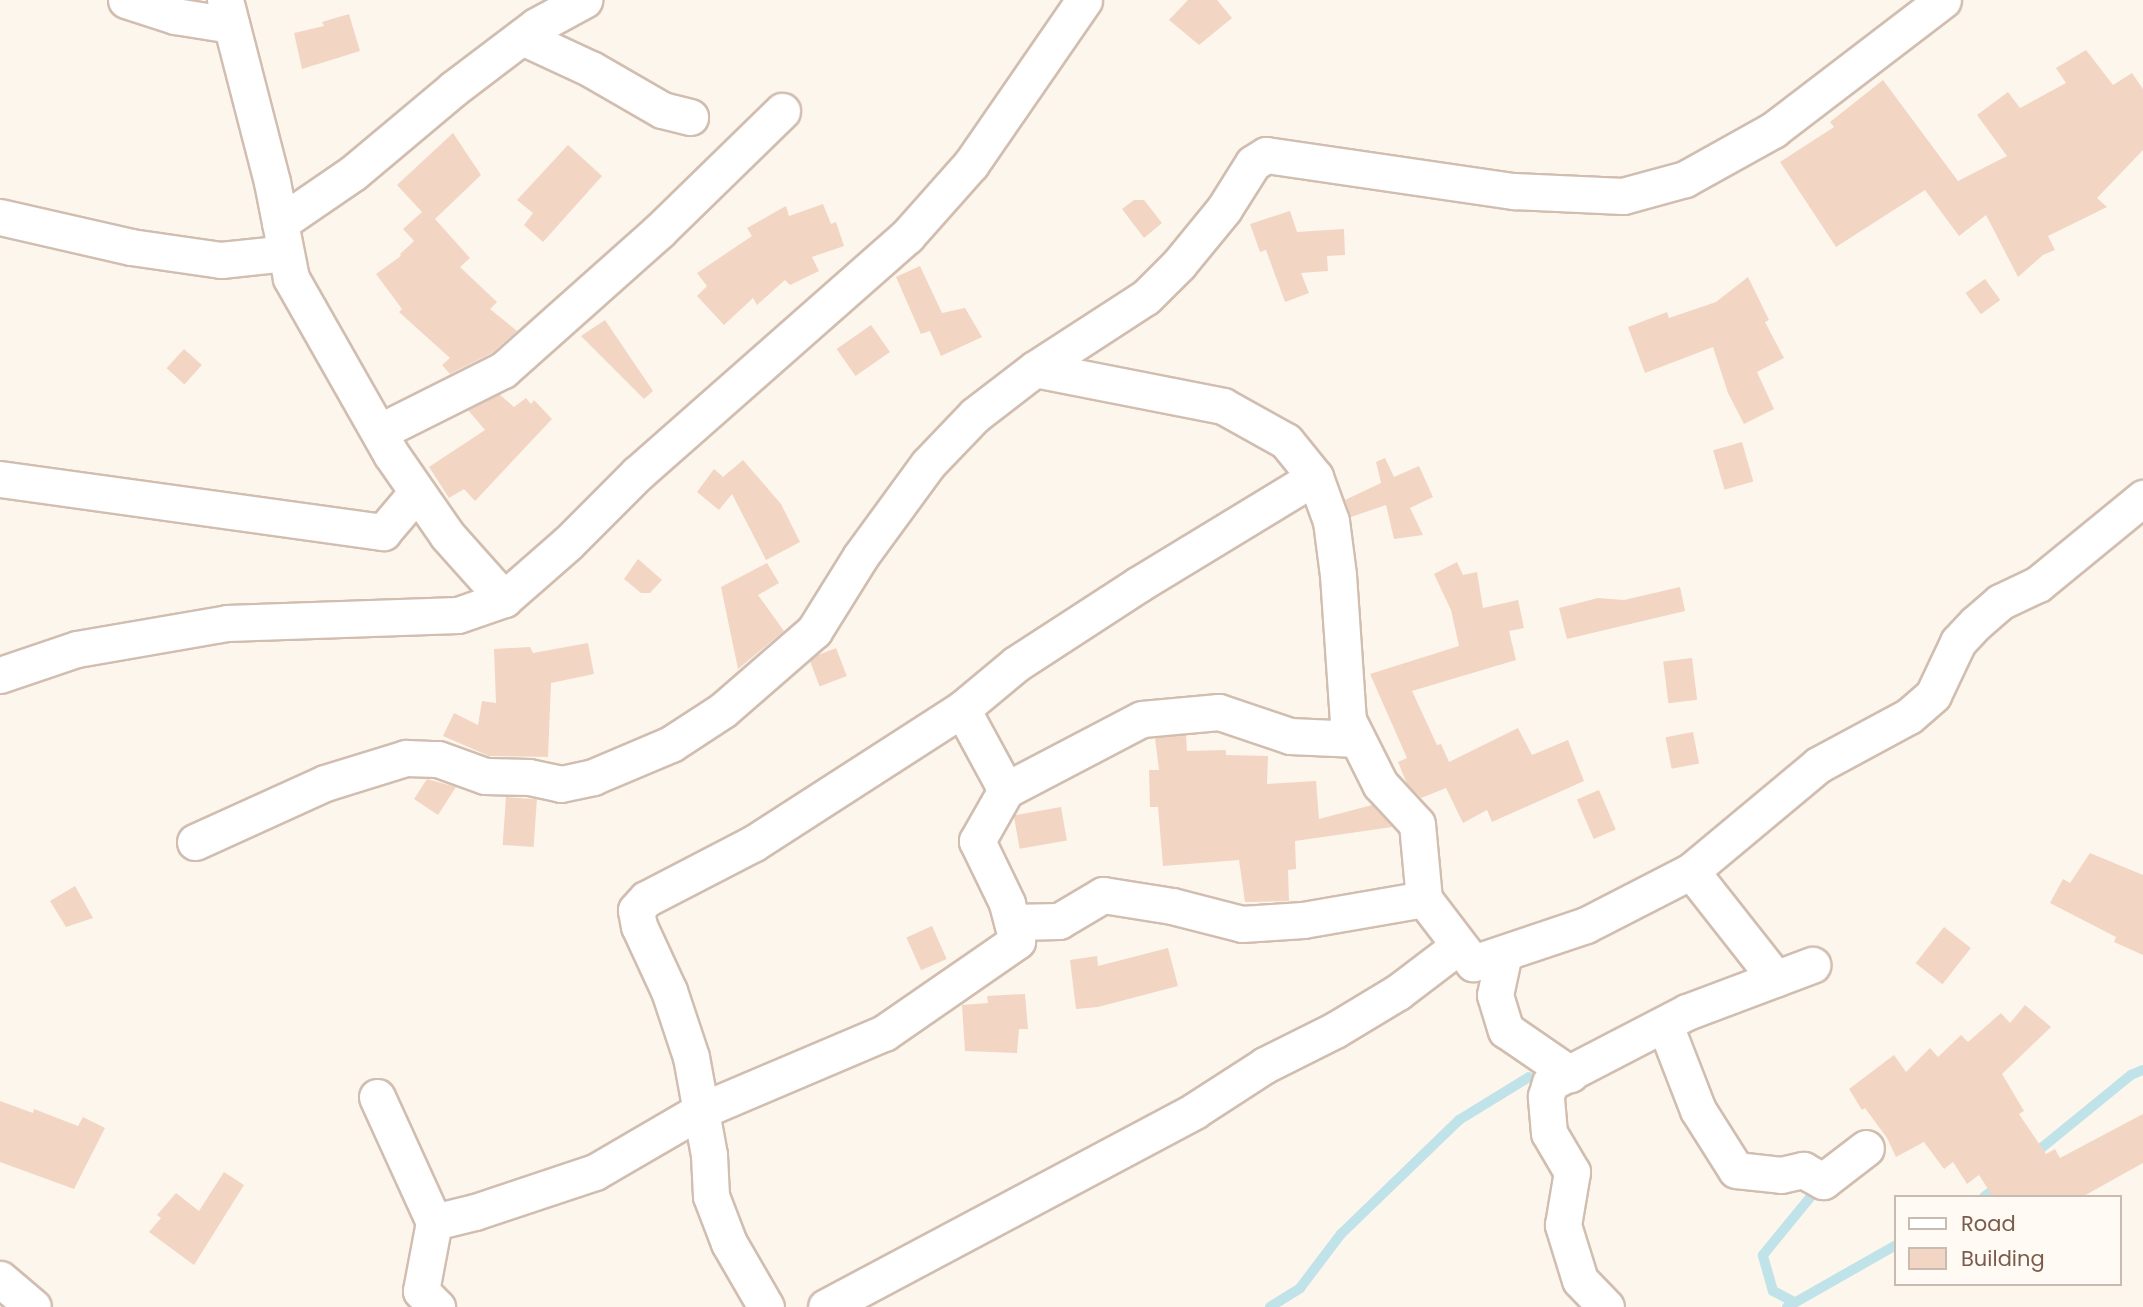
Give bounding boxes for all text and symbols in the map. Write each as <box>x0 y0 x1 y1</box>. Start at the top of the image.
legend <box>1895 1195 2122 1286</box>
text: Road <box>1961 1209 2016 1238</box>
text: Building <box>1961 1244 2045 1273</box>

